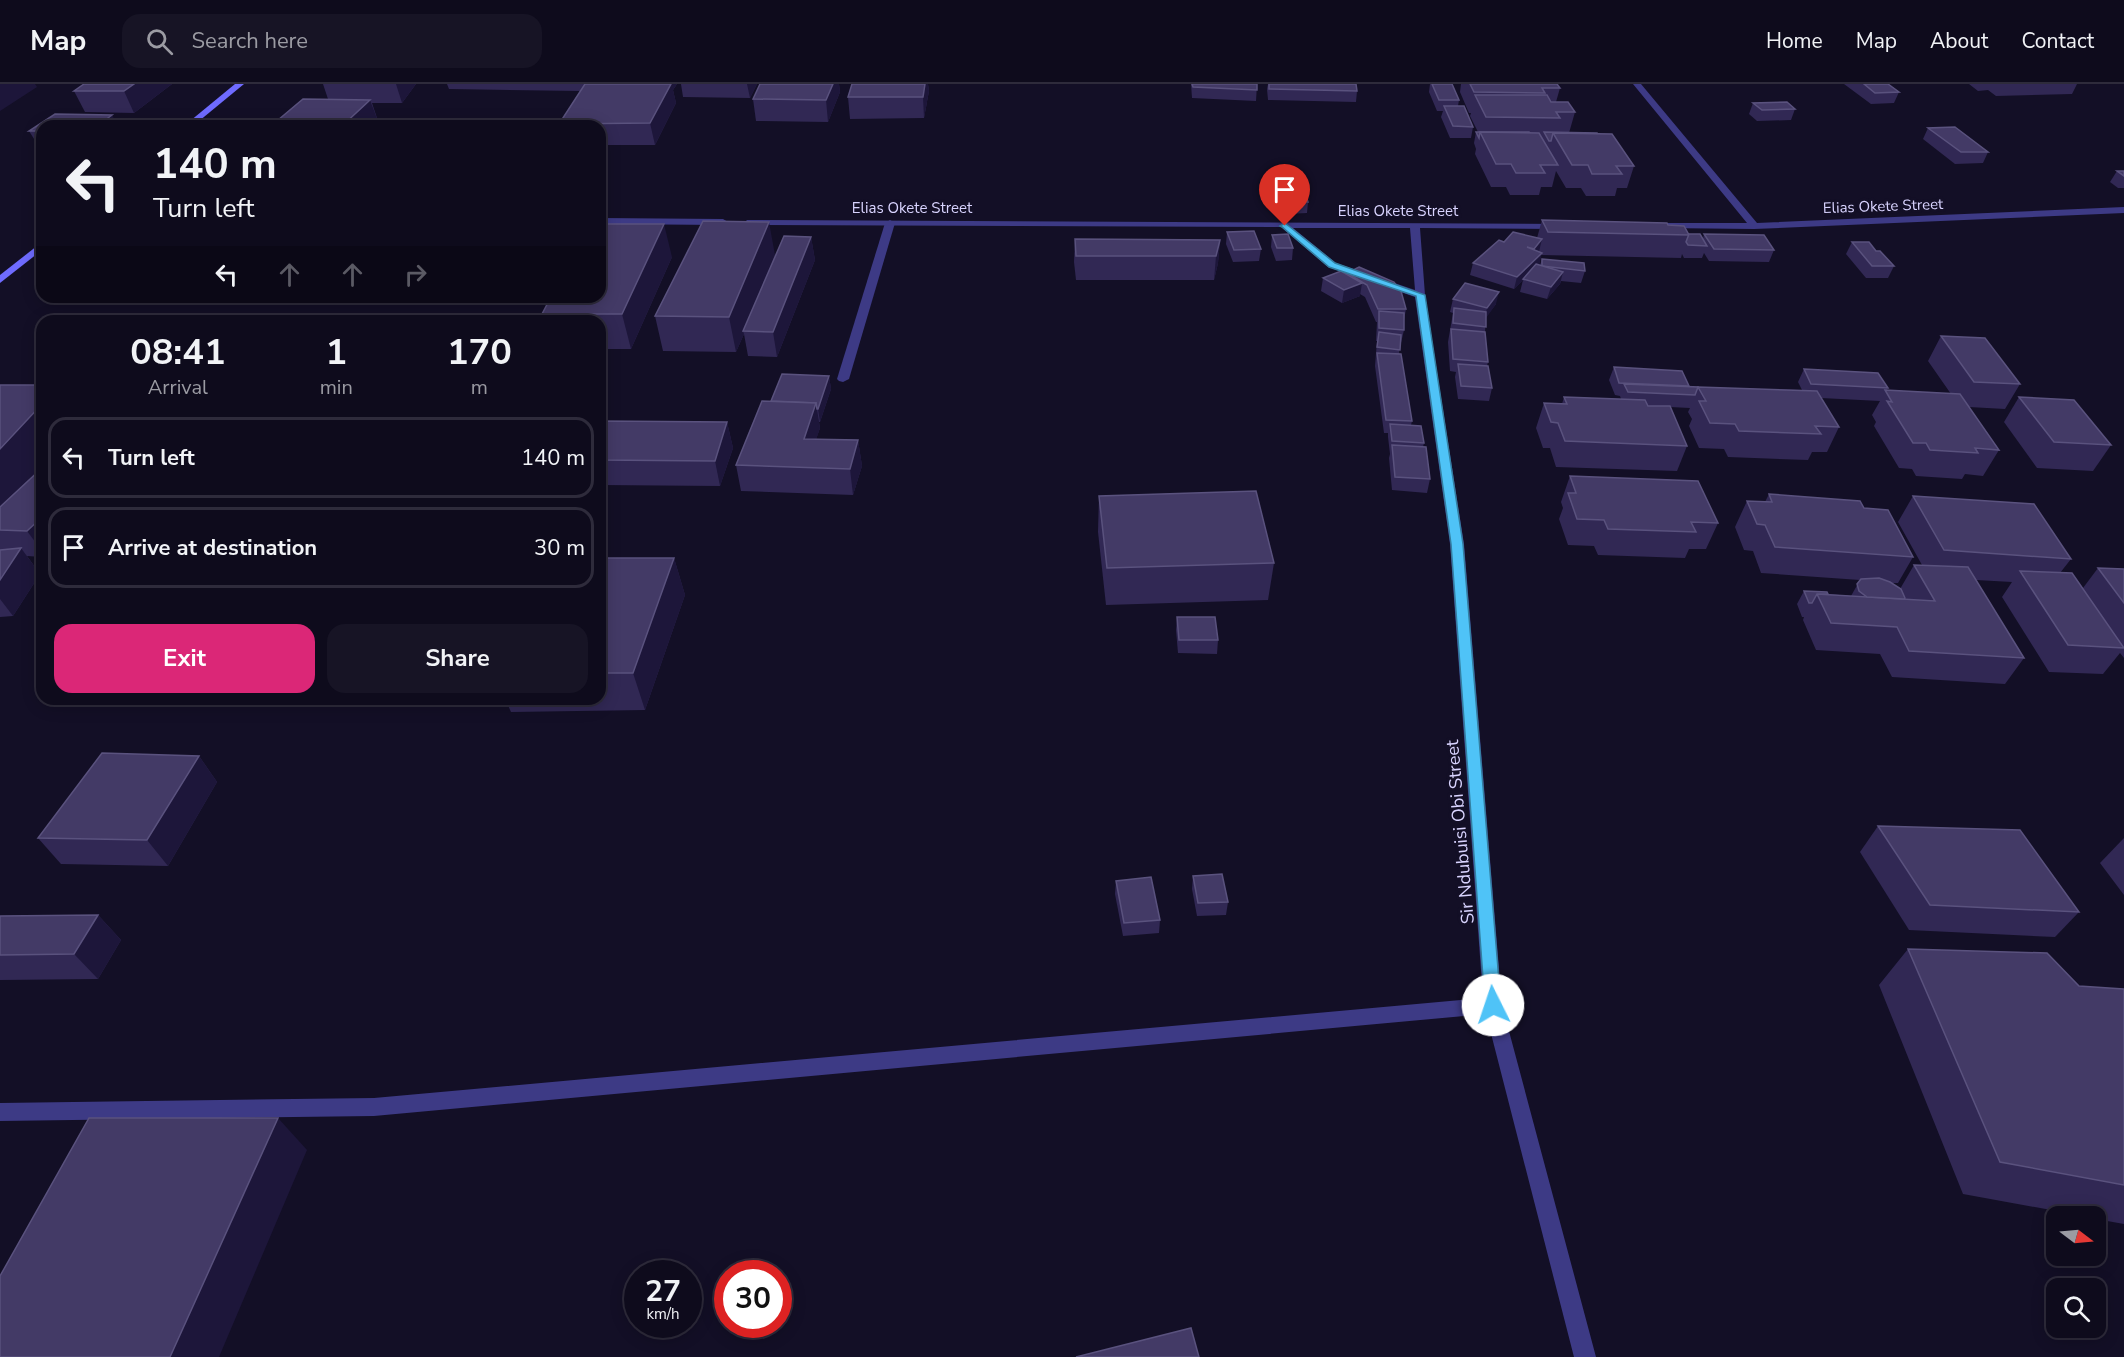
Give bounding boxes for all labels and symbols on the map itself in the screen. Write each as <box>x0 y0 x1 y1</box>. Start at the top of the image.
pin <box>1259 164 1310 226</box>
street label: Elias Okete Street <box>1822 194 1944 218</box>
street label: Elias Okete Street <box>852 198 973 218</box>
street label: Elias Okete Street <box>1338 201 1459 221</box>
street label: Sir Ndubuisi Obi Street <box>1440 738 1480 925</box>
position arrow <box>1461 973 1525 1037</box>
north arrow <box>2046 1206 2106 1266</box>
speed limit sign: 30 <box>714 1260 792 1338</box>

